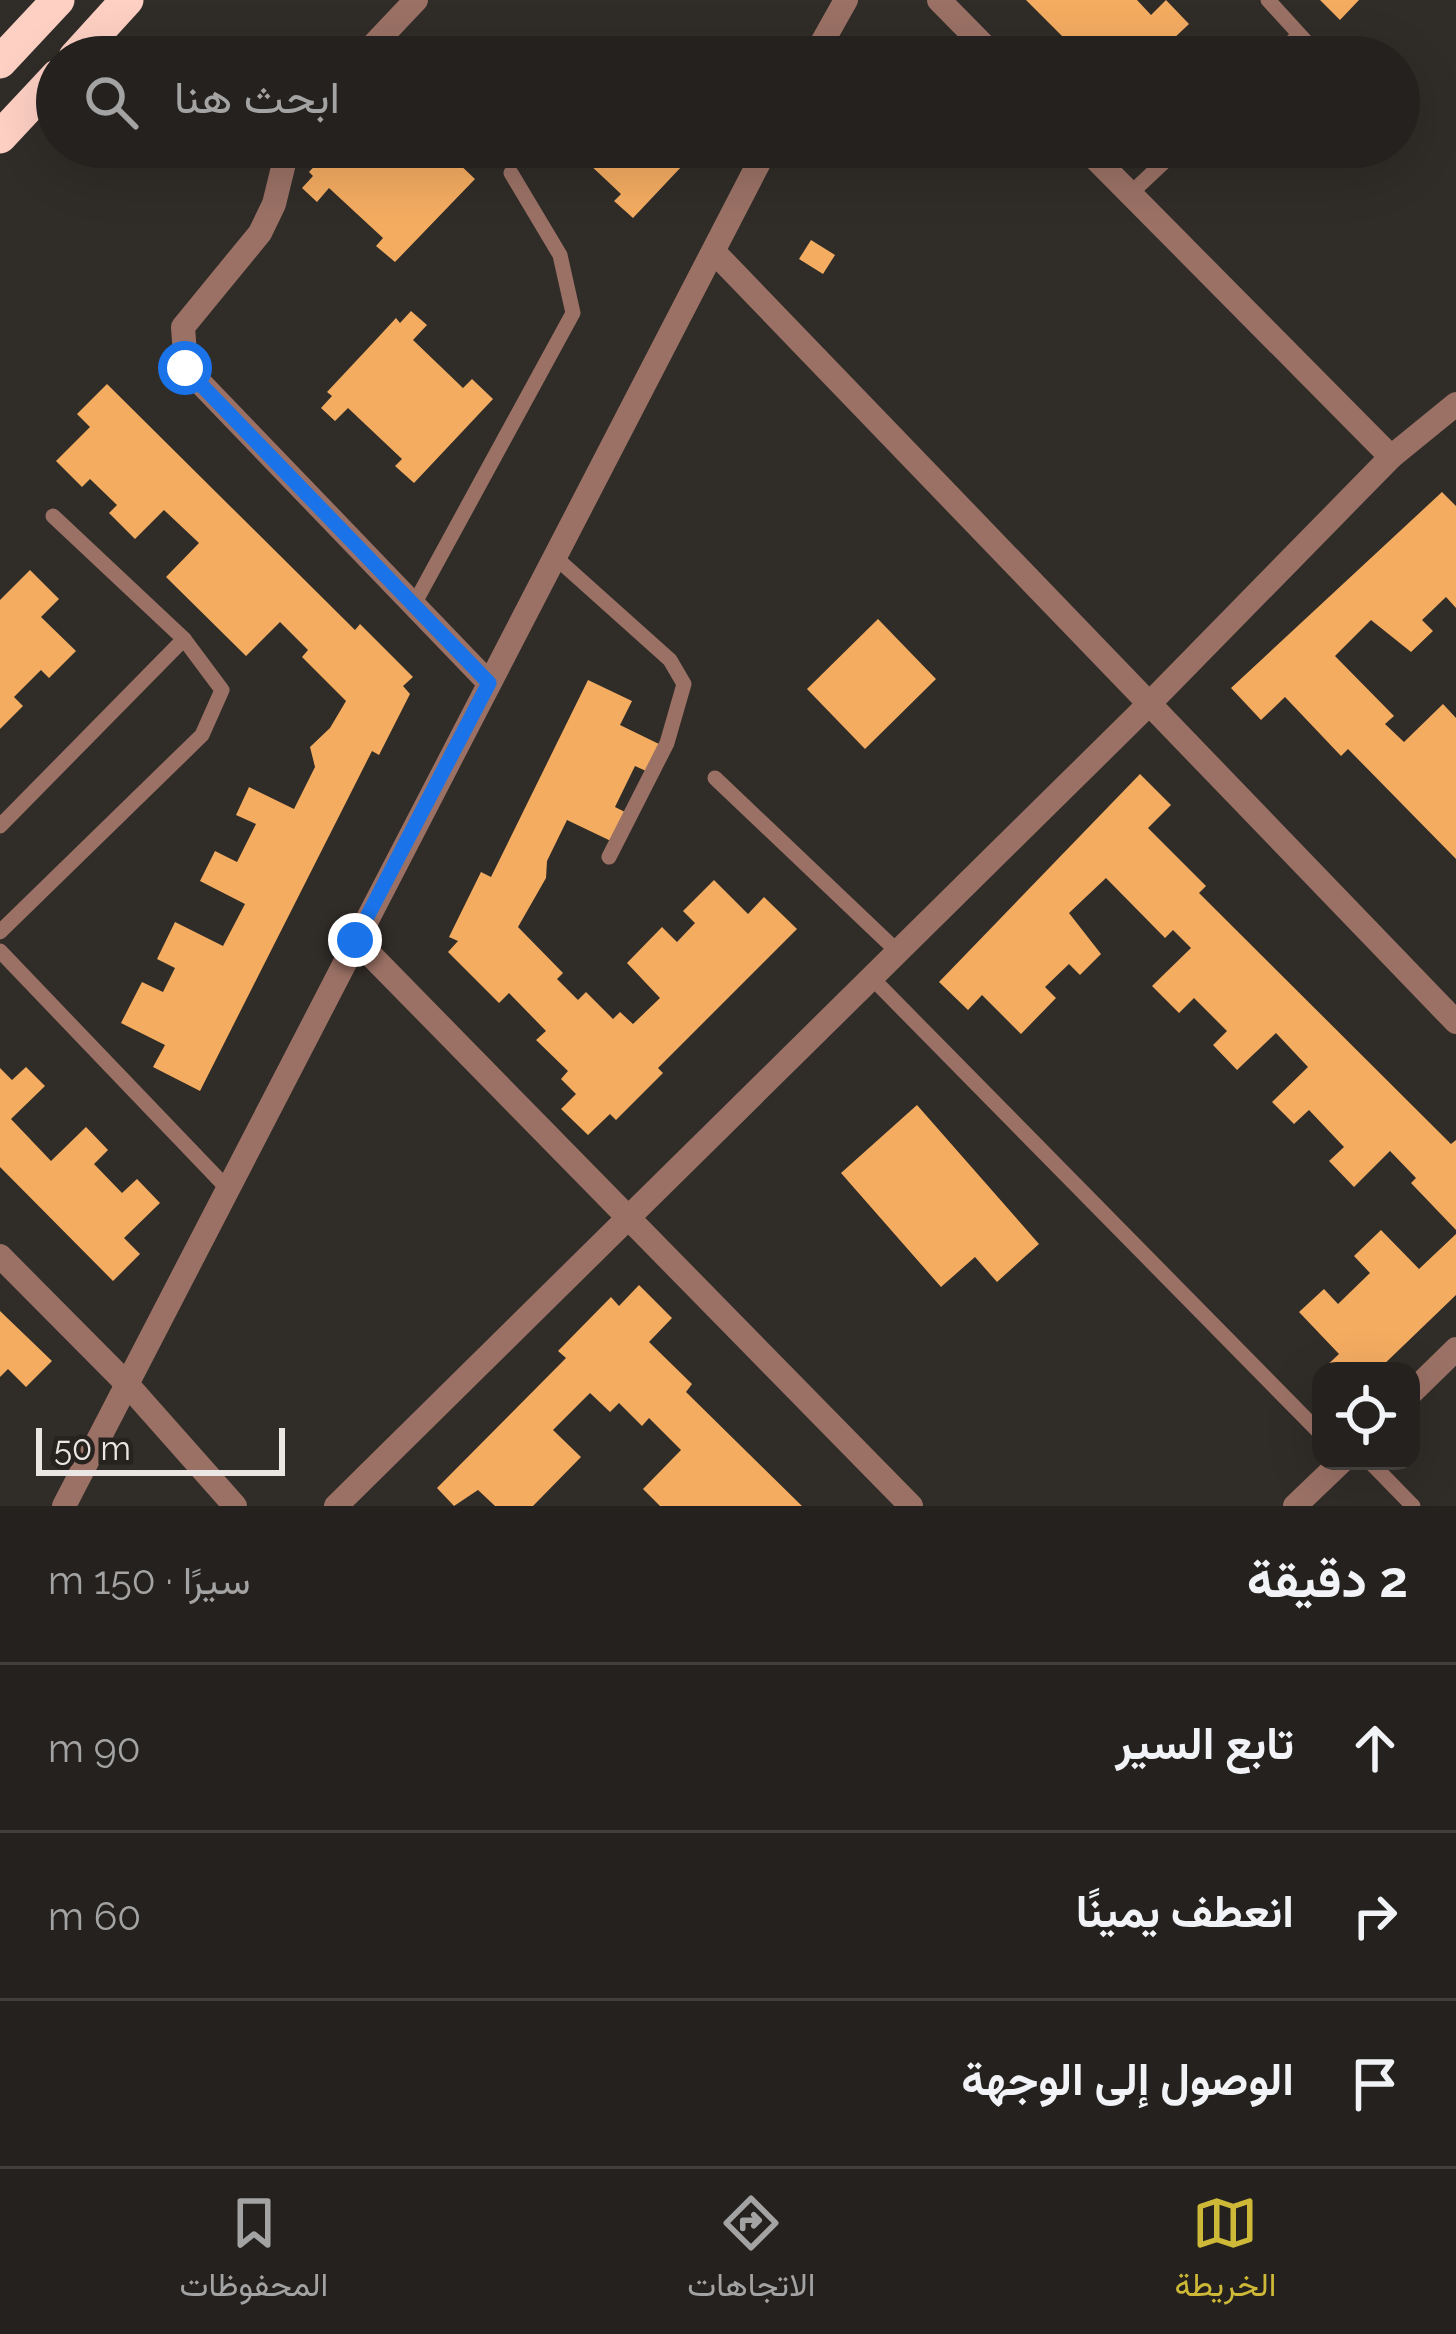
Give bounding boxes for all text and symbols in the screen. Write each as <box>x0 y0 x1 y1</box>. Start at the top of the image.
search box <box>36 36 1420 168</box>
icon: search <box>78 69 144 135</box>
text: ابحث هنا <box>174 71 340 124</box>
route start <box>158 341 212 395</box>
route end <box>328 913 382 967</box>
map controls <box>1312 1362 1420 1470</box>
button: locate <box>1312 1362 1420 1470</box>
scale bar <box>36 1422 285 1475</box>
text: 50 m <box>54 1429 131 1468</box>
text: 2 دقيقة <box>1247 1549 1408 1609</box>
text: سيرًا · 150 m <box>48 1557 251 1603</box>
icon: ahead <box>1342 1715 1408 1781</box>
text: تابع السير <box>1115 1717 1294 1770</box>
text: 90 m <box>48 1725 141 1771</box>
icon: right <box>1342 1883 1408 1949</box>
text: انعطف يمينًا <box>1076 1885 1294 1938</box>
text: 60 m <box>48 1893 141 1939</box>
icon: arrive <box>1342 2051 1408 2117</box>
text: الوصول إلى الوجهة <box>961 2053 1294 2106</box>
tab: المحفوظات <box>180 2190 328 2314</box>
tab: الاتجاهات <box>687 2190 815 2314</box>
tab: الخريطة <box>1174 2190 1276 2314</box>

